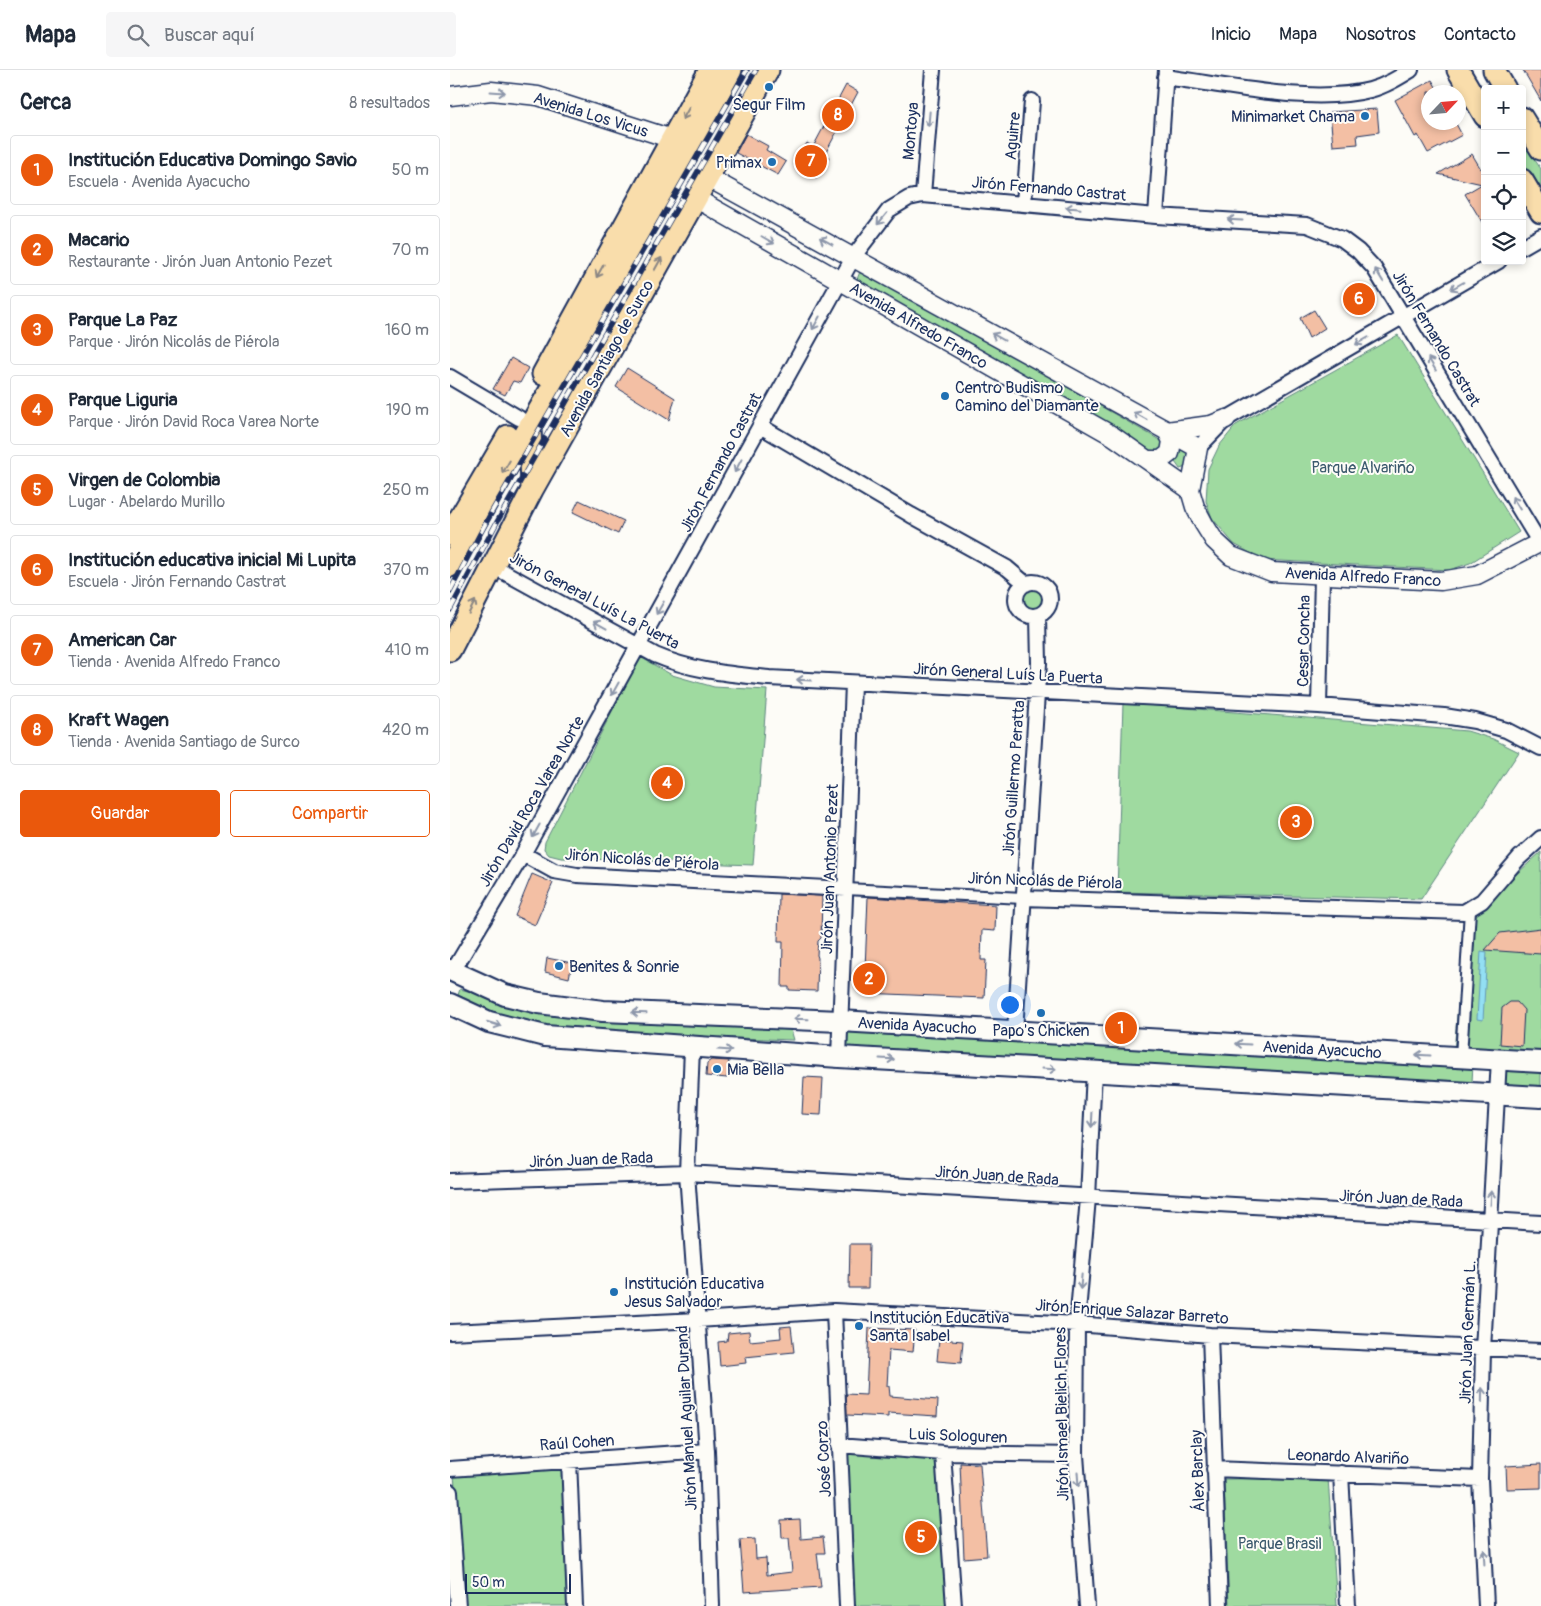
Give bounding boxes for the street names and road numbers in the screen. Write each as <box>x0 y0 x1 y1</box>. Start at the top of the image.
street label: Avenida Los Vicus <box>531 88 650 142</box>
street label: Montoya <box>898 101 923 161</box>
street label: Aguirre <box>1001 111 1025 161</box>
street label: Jirón Fernando Castrat <box>971 172 1128 206</box>
street label: Jirón Fernando Castrat <box>1388 267 1485 411</box>
street label: Avenida Santiago de Surco <box>555 276 658 440</box>
street label: Avenida Alfredo Franco <box>846 278 992 374</box>
street label: Jirón Fernando Castrat <box>676 389 766 536</box>
street label: Jirón General Luís La Puerta <box>506 548 683 654</box>
street label: Avenida Alfredo Franco <box>1284 563 1442 591</box>
street label: Cesar Concha <box>1293 595 1315 687</box>
street label: Jirón General Luís La Puerta <box>913 659 1103 689</box>
street label: Jirón Guillermo Peratta <box>999 699 1029 857</box>
street label: Jirón David Roca Varea Norte <box>475 712 589 890</box>
street label: Jirón Juan Antonio Pezet <box>817 783 843 954</box>
street label: Jirón Nicolás de Piérola <box>564 845 720 875</box>
street label: Jirón Nicolás de Piérola <box>967 868 1123 894</box>
street label: Avenida Ayacucho <box>857 1013 977 1039</box>
street label: Avenida Ayacucho <box>1262 1037 1382 1063</box>
street label: Jirón Juan de Rada <box>529 1148 653 1172</box>
street label: Jirón Juan de Rada <box>934 1162 1060 1190</box>
street label: Jirón Juan de Rada <box>1338 1186 1463 1212</box>
street label: Jirón Juan Germán L. <box>1455 1260 1481 1404</box>
street label: Jirón Enrique Salazar Barreto <box>1035 1295 1230 1329</box>
street label: Jirón Manuel Aguilar Durand <box>672 1325 702 1511</box>
street label: Jirón Ismael Bielich Flores <box>1050 1327 1074 1501</box>
street label: José Corzo <box>812 1420 836 1498</box>
street label: Luis Sologuren <box>908 1424 1008 1448</box>
street label: Álex Barclay <box>1187 1429 1209 1512</box>
street label: Raúl Cohen <box>539 1430 615 1456</box>
street label: Leonardo Alvariño <box>1287 1445 1410 1469</box>

